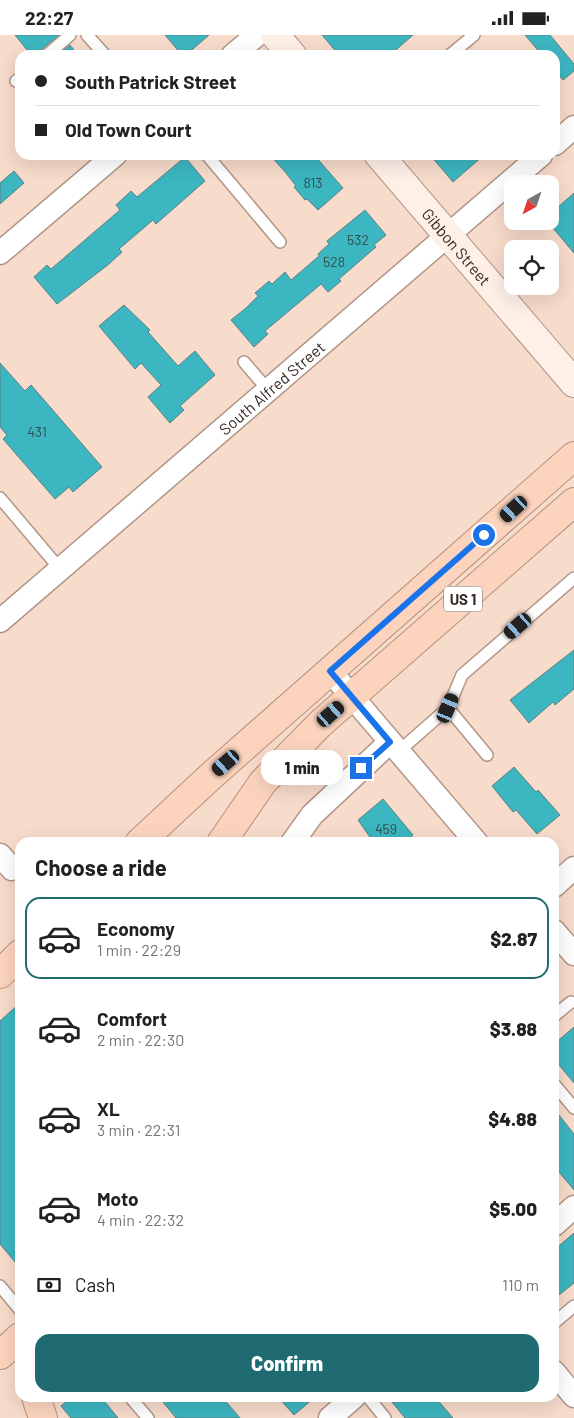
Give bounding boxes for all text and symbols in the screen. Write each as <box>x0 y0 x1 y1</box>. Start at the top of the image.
text: 22:27 <box>25 6 73 29</box>
text: South Patrick Street <box>65 70 236 93</box>
text: Old Town Court <box>65 118 192 141</box>
house number: 813 <box>303 174 323 191</box>
north arrow <box>504 175 559 230</box>
map controls <box>504 175 559 295</box>
street label: Gibbon Street <box>419 204 495 289</box>
house number: 532 <box>347 231 369 248</box>
button: locate <box>504 240 559 295</box>
house number: 528 <box>323 253 345 270</box>
street label: South Alfred Street <box>215 337 328 438</box>
house number: 431 <box>27 423 47 440</box>
car <box>497 493 530 525</box>
route start <box>473 524 495 546</box>
road number: US 1 <box>444 587 482 611</box>
car <box>501 610 534 642</box>
car <box>435 691 460 725</box>
car <box>314 698 347 730</box>
car <box>209 747 242 779</box>
callout: 1 min <box>261 751 344 785</box>
route end <box>350 757 372 779</box>
text: 1 min <box>284 758 320 777</box>
house number: 459 <box>375 820 397 837</box>
text: Choose a ride <box>35 854 167 880</box>
icon: car <box>37 916 82 961</box>
text: Economy <box>97 917 175 940</box>
text: $2.87 <box>490 927 537 950</box>
text: 1 min · 22:29 <box>97 940 181 959</box>
icon: car <box>37 1006 82 1051</box>
text: Comfort <box>97 1007 167 1030</box>
text: $3.88 <box>490 1017 537 1040</box>
text: 2 min · 22:30 <box>97 1030 184 1049</box>
icon: car <box>37 1096 82 1141</box>
text: XL <box>97 1097 120 1120</box>
text: $4.88 <box>488 1107 537 1130</box>
text: 3 min · 22:31 <box>97 1120 180 1139</box>
icon: car <box>37 1186 82 1231</box>
text: Moto <box>97 1187 139 1210</box>
text: $5.00 <box>489 1197 537 1220</box>
text: 4 min · 22:32 <box>97 1210 184 1229</box>
icon: cash <box>35 1271 63 1299</box>
text: Cash <box>75 1273 116 1296</box>
text: 110 m <box>502 1275 539 1294</box>
button: Confirm <box>35 1334 539 1392</box>

